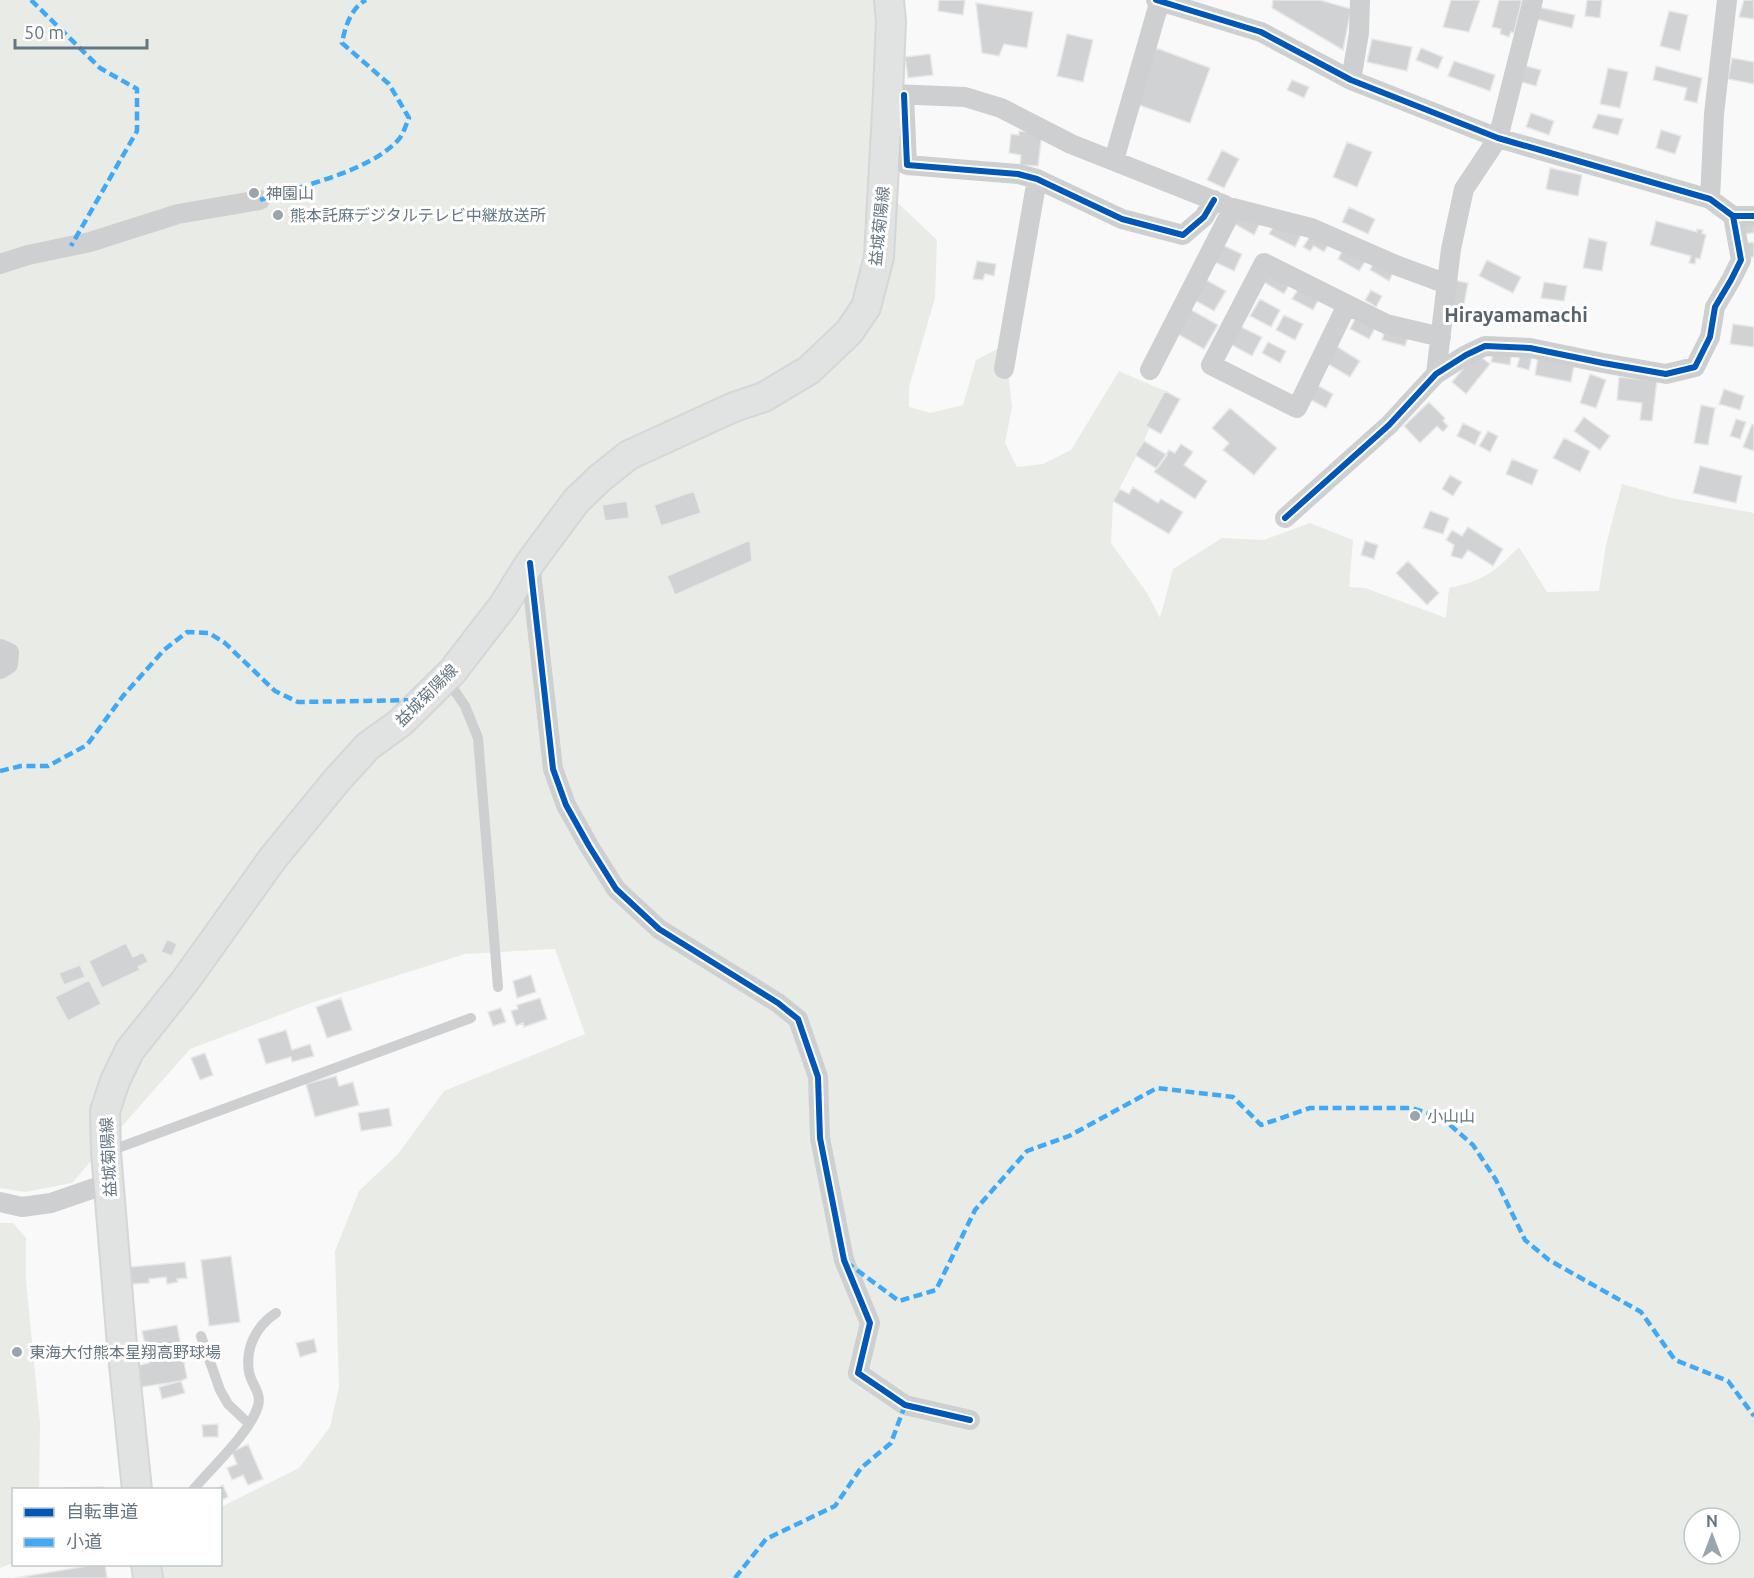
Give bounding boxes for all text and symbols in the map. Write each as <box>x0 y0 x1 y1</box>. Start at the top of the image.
scale bar <box>15 12 147 50</box>
text: 50 m <box>24 22 64 42</box>
place label: 神園山 <box>266 184 314 202</box>
street label: 益城菊陽線 <box>866 185 892 267</box>
marker: 神園山 <box>247 186 261 200</box>
place label: 熊本託麻デジタルテレビ中継放送所 <box>290 206 546 224</box>
marker: 熊本託麻デジタルテレビ中継放送所 <box>271 208 285 222</box>
district label: Hirayamamachi <box>1444 303 1588 326</box>
street label: 益城菊陽線 <box>391 660 461 730</box>
place label: 小山山 <box>1427 1107 1475 1125</box>
marker: 小山山 <box>1408 1109 1422 1123</box>
street label: 益城菊陽線 <box>97 1117 119 1197</box>
place label: 東海大付熊本星翔高野球場 <box>29 1343 221 1361</box>
marker: 東海大付熊本星翔高野球場 <box>10 1345 24 1359</box>
legend <box>12 1488 222 1566</box>
text: 自転車道 <box>66 1501 138 1521</box>
north arrow <box>1682 1506 1742 1566</box>
text: N <box>1706 1512 1718 1530</box>
text: 小道 <box>66 1531 102 1551</box>

